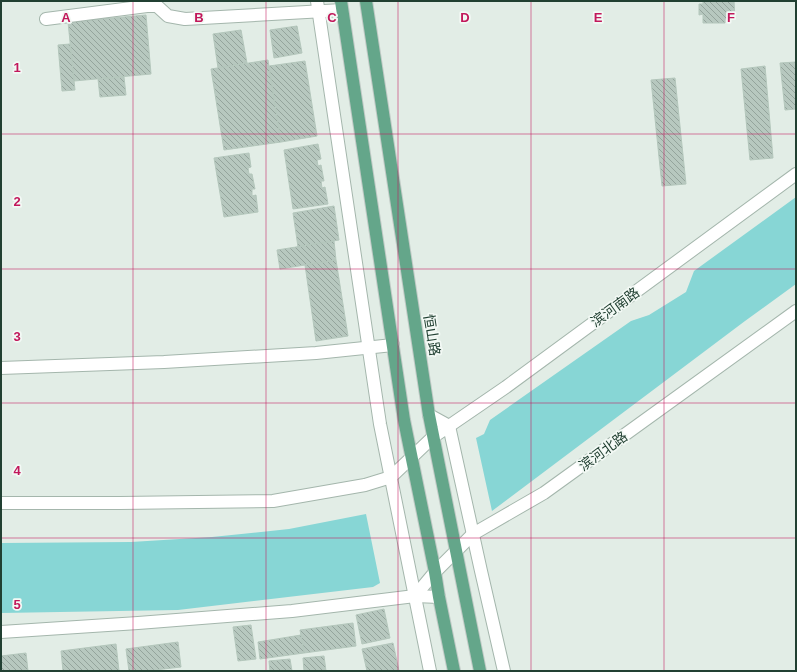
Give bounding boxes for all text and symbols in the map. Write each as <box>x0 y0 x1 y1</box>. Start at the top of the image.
text: A <box>61 10 71 25</box>
text: B <box>194 10 204 25</box>
text: C <box>327 10 337 25</box>
text: D <box>460 10 470 25</box>
text: E <box>594 10 603 25</box>
text: F <box>727 10 735 25</box>
text: 1 <box>13 60 21 75</box>
text: 2 <box>13 194 21 209</box>
street label: 滨河南路 <box>588 284 642 330</box>
street label: 恒山路 <box>421 313 443 357</box>
text: 3 <box>13 329 21 344</box>
street label: 滨河北路 <box>576 428 630 474</box>
text: 4 <box>13 463 21 478</box>
text: 5 <box>13 597 21 612</box>

